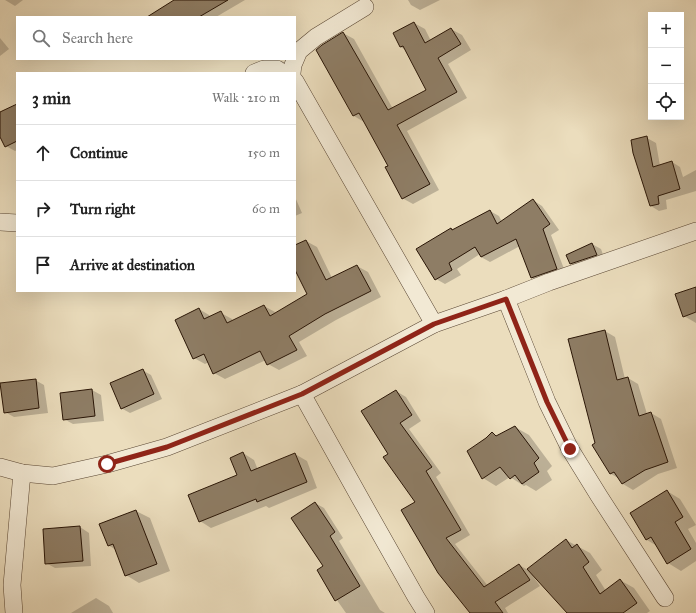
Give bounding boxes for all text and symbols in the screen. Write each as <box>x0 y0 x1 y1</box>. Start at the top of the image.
map controls <box>648 12 684 120</box>
button: + <box>648 12 684 48</box>
search box <box>16 16 296 60</box>
icon: search <box>30 27 52 49</box>
text: Search here <box>62 29 133 47</box>
button: − <box>648 48 684 84</box>
button: locate <box>648 84 684 120</box>
text: 3 min <box>32 88 71 109</box>
text: Walk · 210 m <box>212 90 280 106</box>
icon: ahead <box>32 142 54 164</box>
text: Continue <box>70 144 128 162</box>
text: 150 m <box>248 145 280 161</box>
icon: right <box>32 198 54 220</box>
text: Turn right <box>70 200 135 218</box>
text: 60 m <box>252 201 280 217</box>
icon: arrive <box>32 254 54 276</box>
text: Arrive at destination <box>70 256 195 274</box>
route end <box>561 440 579 458</box>
route start <box>98 455 116 473</box>

